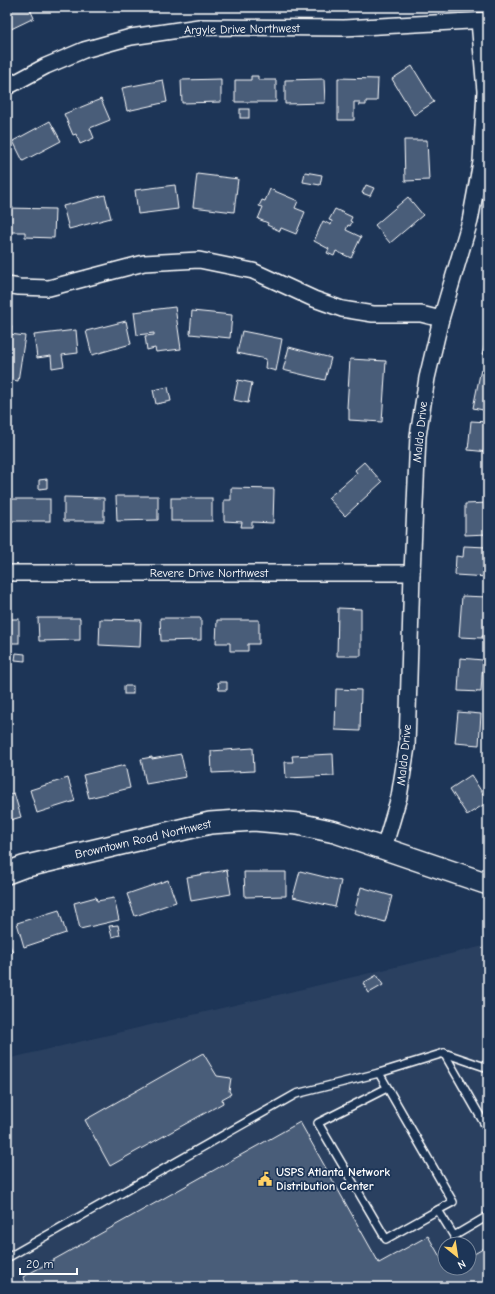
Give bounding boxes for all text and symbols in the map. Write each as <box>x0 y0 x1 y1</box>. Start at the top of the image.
street label: Argyle Drive Northwest <box>184 21 301 37</box>
street label: Maldo Drive <box>410 401 430 463</box>
street label: Revere Drive Northwest <box>150 566 269 580</box>
street label: Maldo Drive <box>394 724 414 786</box>
street label: Browntown Road Northwest <box>74 816 213 862</box>
place label: USPS Atlanta Network Distribution Center <box>276 1165 390 1193</box>
public building icon: USPS Atlanta Network Distribution Center <box>257 1171 273 1187</box>
north arrow <box>437 1236 477 1276</box>
scale bar <box>20 1250 77 1276</box>
text: 20 m <box>26 1257 54 1271</box>
text: N <box>455 1257 468 1272</box>

